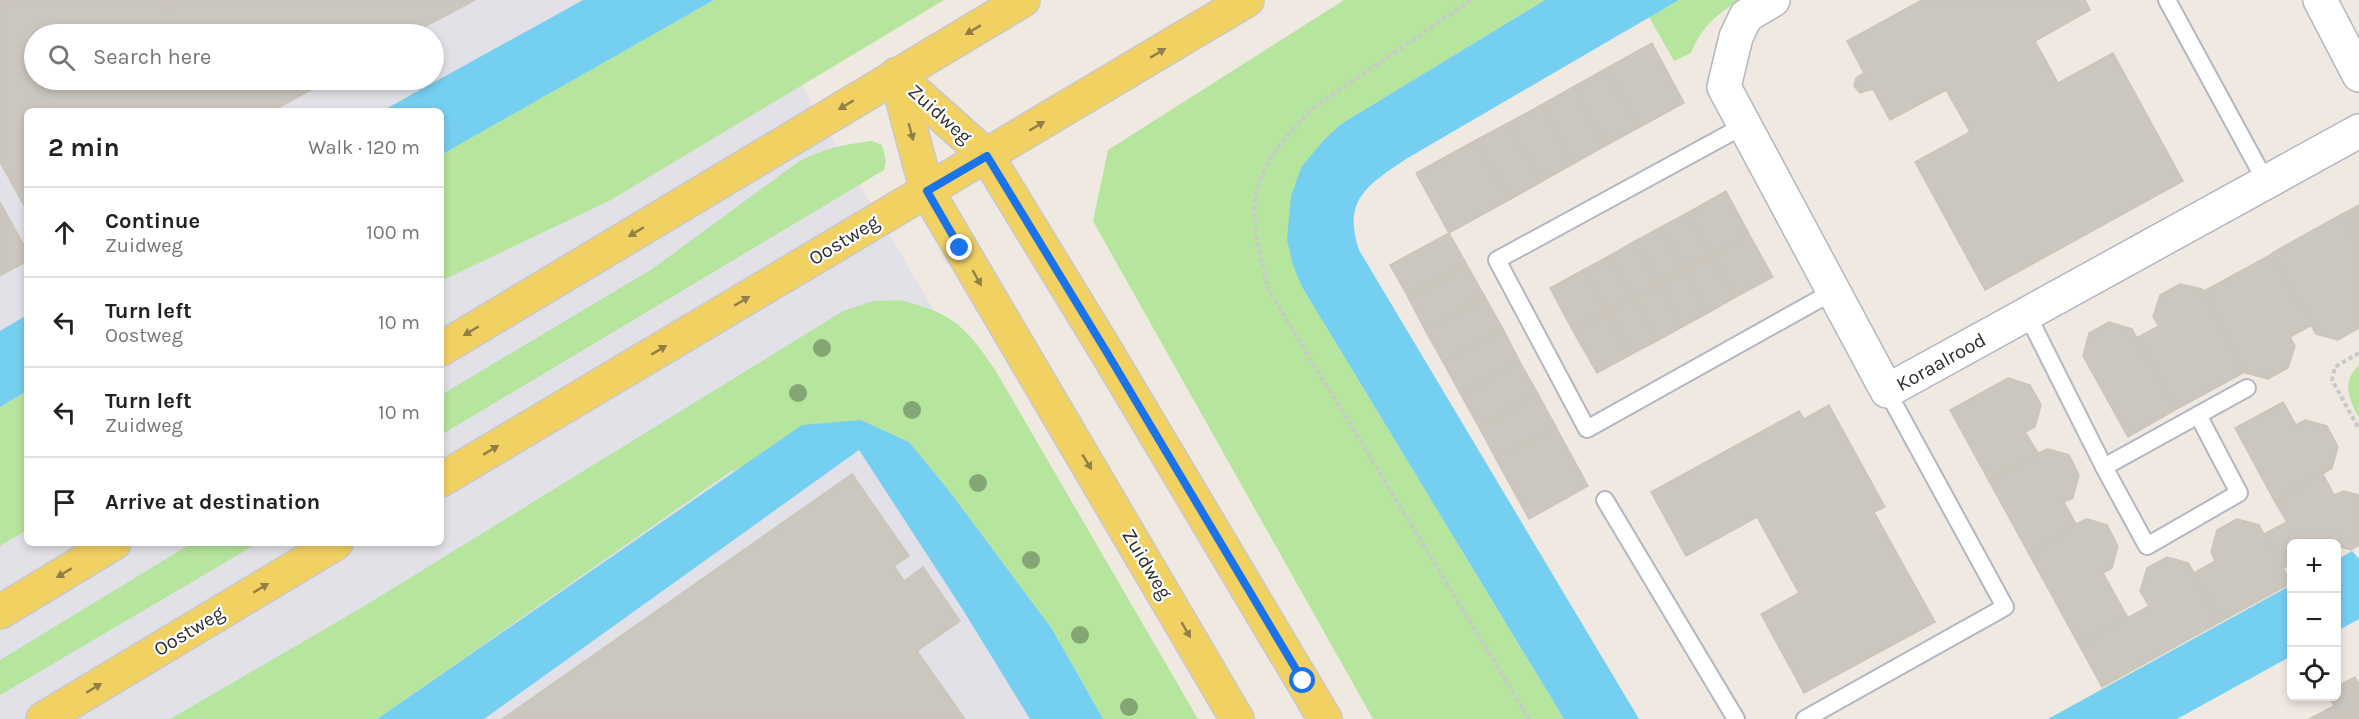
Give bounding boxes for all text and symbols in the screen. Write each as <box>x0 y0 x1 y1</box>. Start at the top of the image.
search box <box>24 24 444 90</box>
one-way arrow <box>964 25 981 35</box>
icon: search <box>45 41 78 74</box>
text: Search here <box>93 44 211 70</box>
one-way arrow <box>1150 48 1166 59</box>
street label: Zuidweg <box>903 79 977 149</box>
one-way arrow <box>838 100 854 111</box>
one-way arrow <box>1029 120 1045 131</box>
one-way arrow <box>907 123 916 141</box>
text: 2 min <box>48 132 120 163</box>
text: Walk · 120 m <box>308 136 420 159</box>
text: Continue <box>105 208 200 234</box>
street label: Oostweg <box>805 210 883 270</box>
icon: ahead <box>48 216 81 249</box>
text: 100 m <box>366 221 420 244</box>
one-way arrow <box>628 227 644 238</box>
text: Zuidweg <box>105 234 183 257</box>
route end <box>946 234 972 260</box>
one-way arrow <box>972 270 982 287</box>
one-way arrow <box>734 296 750 307</box>
text: Turn left <box>105 298 192 324</box>
icon: left <box>48 306 81 339</box>
text: 10 m <box>378 311 420 334</box>
text: Oostweg <box>105 324 183 347</box>
one-way arrow <box>462 326 479 336</box>
street label: Koraalrood <box>1892 328 1990 396</box>
one-way arrow <box>651 345 667 356</box>
text: Turn left <box>105 388 192 414</box>
icon: left <box>48 396 81 429</box>
text: 10 m <box>378 401 420 424</box>
text: Zuidweg <box>105 414 183 437</box>
one-way arrow <box>483 445 500 455</box>
one-way arrow <box>1081 454 1092 470</box>
icon: arrive <box>48 486 81 519</box>
text: Arrive at destination <box>105 489 320 515</box>
street label: Zuidweg <box>1117 525 1177 603</box>
map controls <box>2287 539 2341 701</box>
button: + <box>2287 539 2341 593</box>
one-way arrow <box>56 568 72 579</box>
one-way arrow <box>253 582 269 593</box>
button: − <box>2287 593 2341 647</box>
street label: Oostweg <box>150 601 228 661</box>
one-way arrow <box>1181 622 1192 638</box>
button: locate <box>2287 647 2341 701</box>
route start <box>1289 667 1315 693</box>
one-way arrow <box>86 683 102 694</box>

